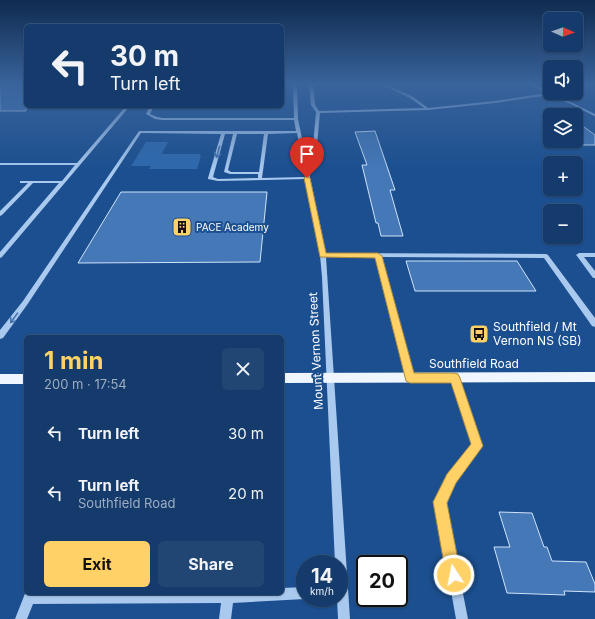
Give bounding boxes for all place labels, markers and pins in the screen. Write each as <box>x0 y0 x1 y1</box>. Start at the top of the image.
pin <box>290 137 324 178</box>
building icon: PACE Academy <box>171 216 193 238</box>
place label: PACE Academy <box>196 221 269 233</box>
place label: Southfield / Mt Vernon NS (SB) <box>493 319 582 348</box>
bus stop icon: Southfield / Mt Vernon NS (SB) <box>468 323 490 345</box>

